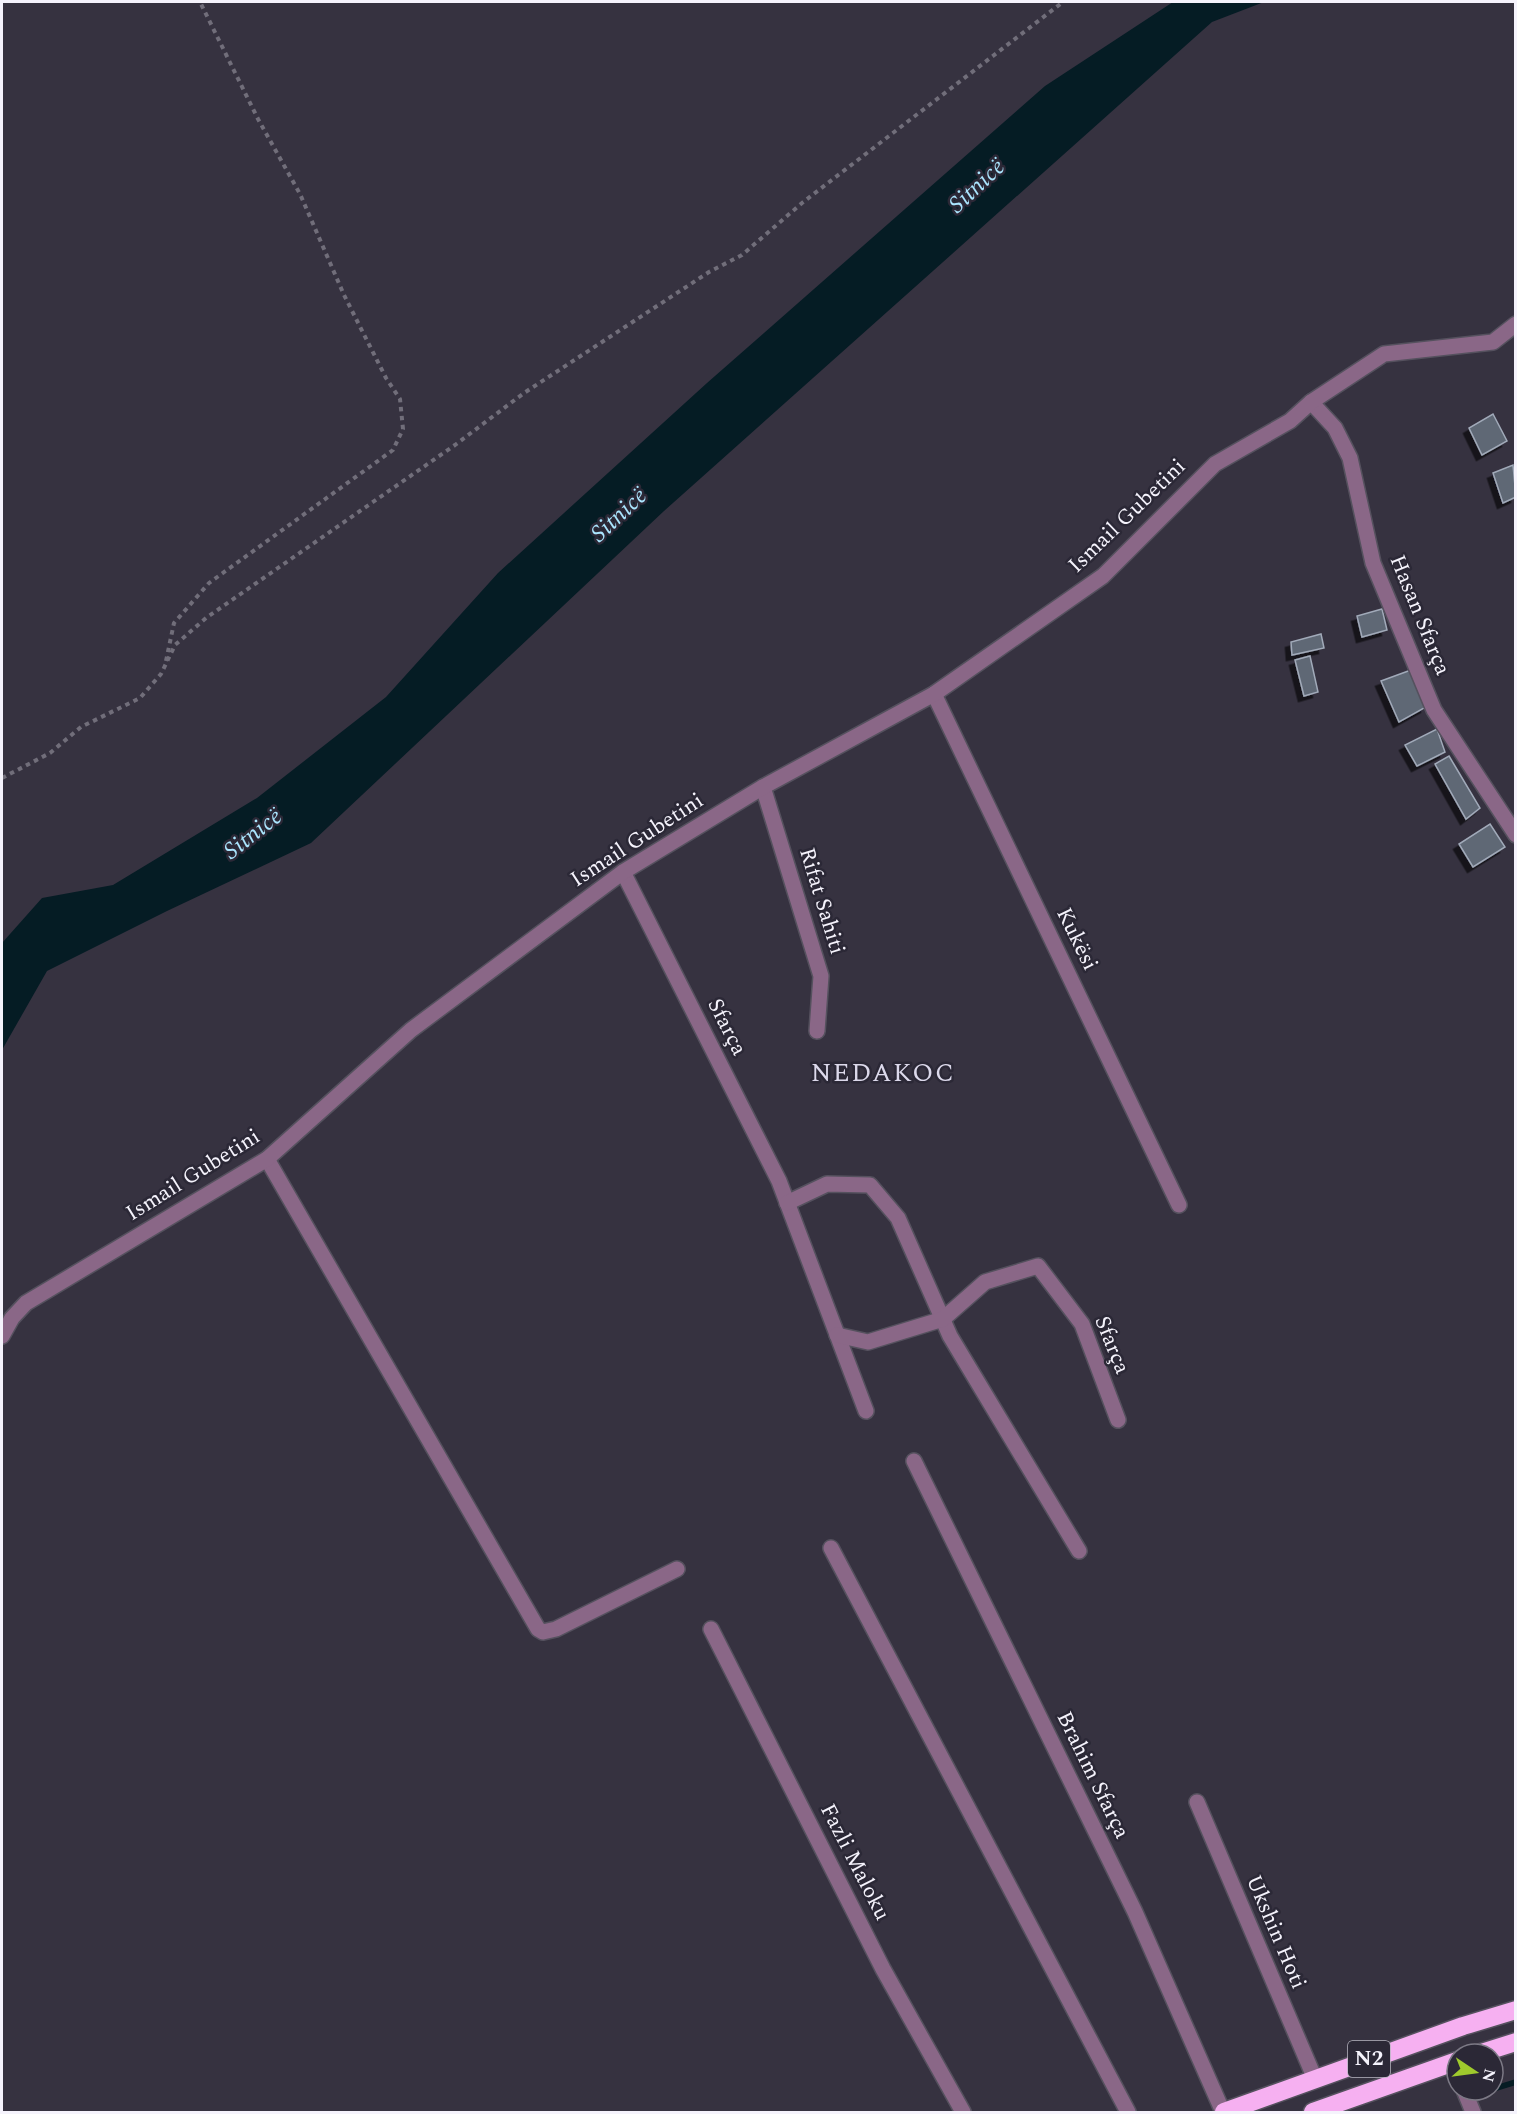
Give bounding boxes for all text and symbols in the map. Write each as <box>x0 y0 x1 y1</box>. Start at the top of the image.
water label: Sitnicë <box>940 150 1014 222</box>
street label: Ismail Gubetini <box>1060 451 1194 581</box>
water label: Sitnicë <box>582 479 656 551</box>
street label: Hasan Sfarça <box>1381 550 1459 680</box>
street label: Ismail Gubetini <box>564 784 710 896</box>
water label: Sitnicë <box>216 799 291 869</box>
street label: Rifat Sahiti <box>790 844 854 958</box>
street label: Kukësi <box>1048 902 1106 976</box>
street label: Sfarça <box>699 993 755 1062</box>
district label: NEDAKOC <box>811 1053 955 1093</box>
street label: Ismail Gubetini <box>119 1120 267 1230</box>
street label: Sfarça <box>1085 1311 1139 1379</box>
street label: Brahim Sfarça <box>1048 1706 1138 1845</box>
street label: Fazli Maloku <box>811 1798 899 1926</box>
street label: Ukshin Hoti <box>1237 1870 1315 1994</box>
road number: N2 <box>1348 2041 1390 2077</box>
north arrow <box>1445 2042 1505 2102</box>
text: N <box>1475 2066 1502 2084</box>

